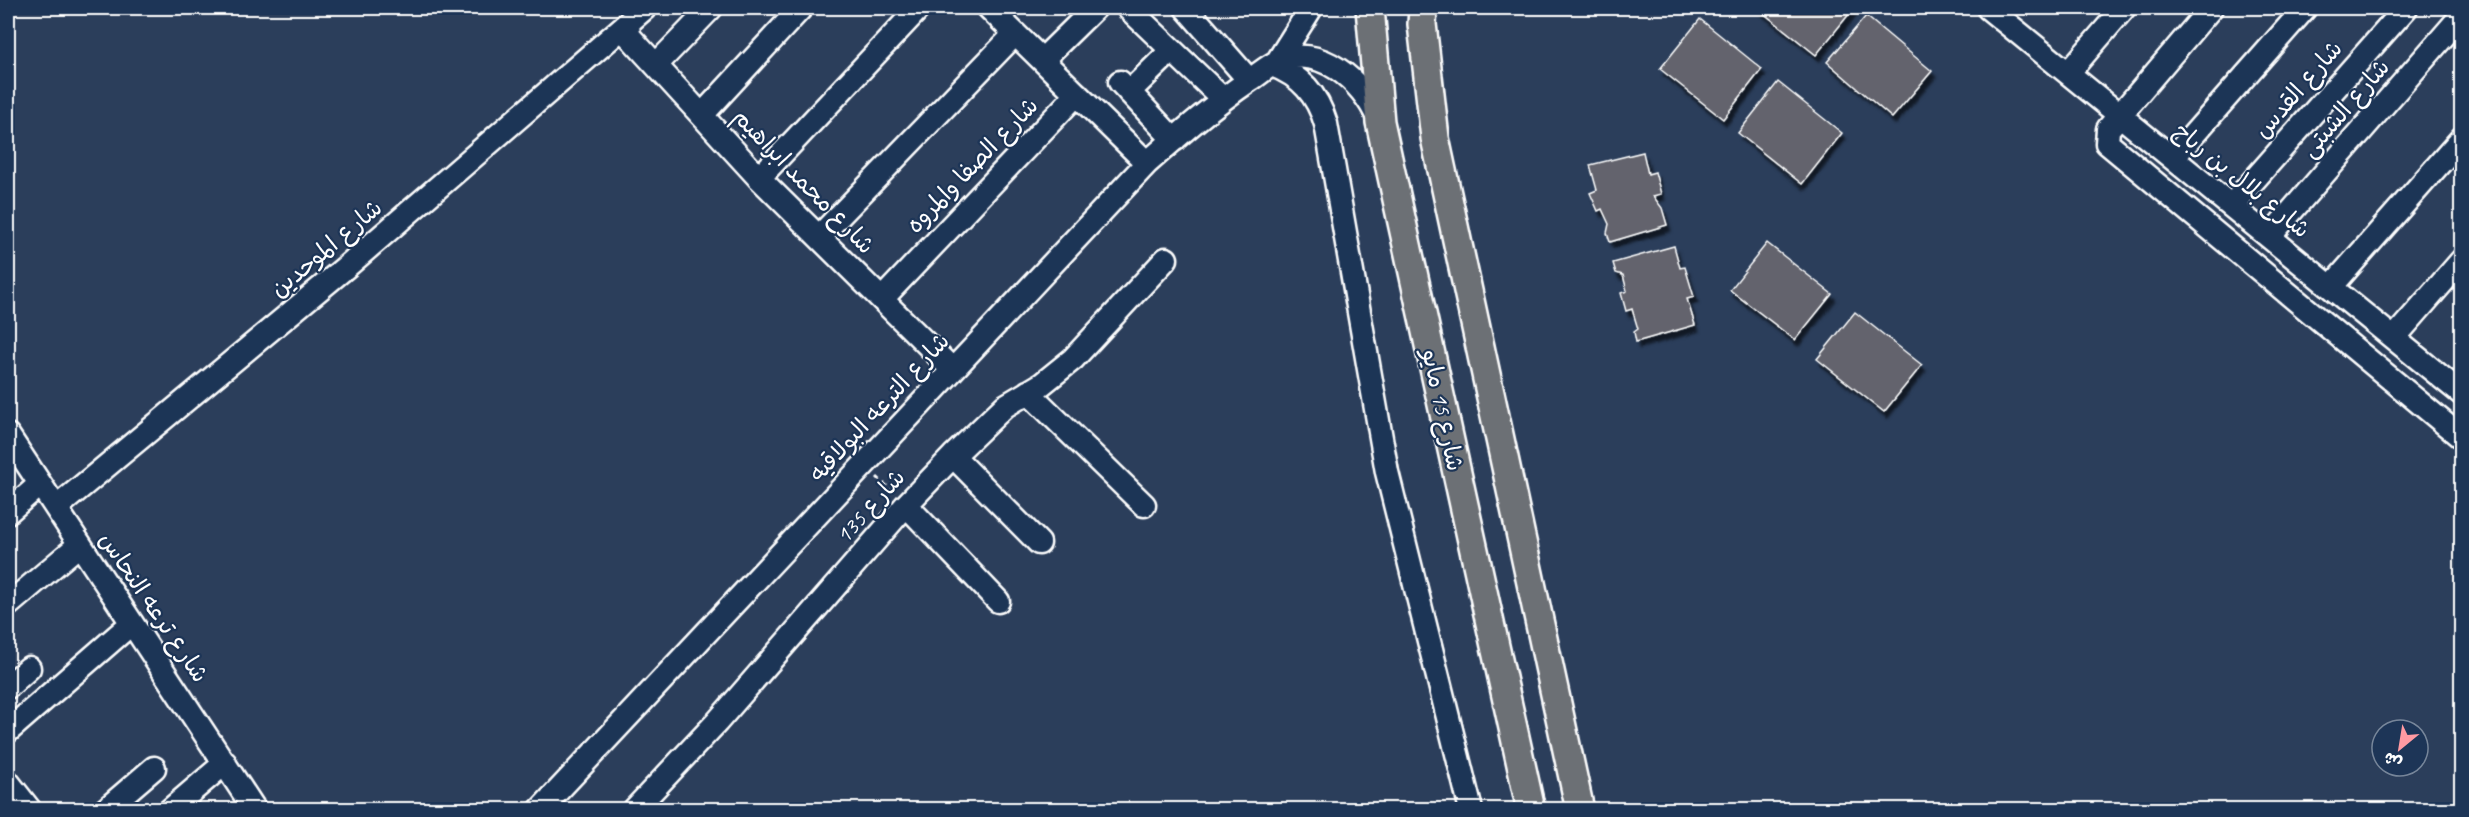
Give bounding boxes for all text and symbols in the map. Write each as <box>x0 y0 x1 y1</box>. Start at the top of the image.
street label: شارع القدس <box>2247 34 2350 146</box>
street label: شارع الشبتى <box>2294 52 2398 165</box>
street label: شارع الصفا والمروه <box>899 91 1046 241</box>
street label: شارع محمد ابراهيم <box>725 102 881 262</box>
street label: شارع بلال بن رباح <box>2166 116 2317 246</box>
street label: شارع الموحدين <box>264 192 390 305</box>
street label: شارع الترعه البولاقيه <box>802 326 957 489</box>
street label: شارع 15 مايو <box>1413 344 1471 474</box>
street label: شارع 135 <box>829 462 913 551</box>
street label: شارع ترعه النحاس <box>91 526 215 689</box>
north arrow <box>2370 718 2430 778</box>
text: ش <box>2380 747 2406 773</box>

